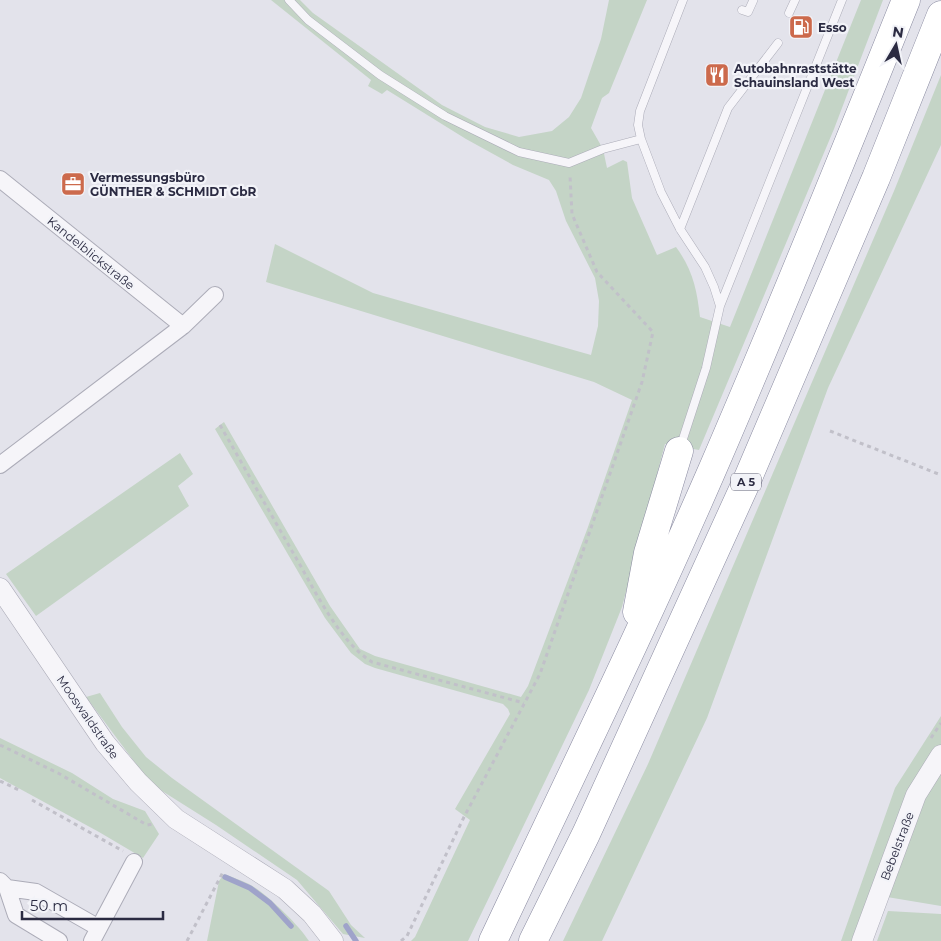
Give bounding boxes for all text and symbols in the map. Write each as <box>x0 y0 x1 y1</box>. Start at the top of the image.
fuel station icon: Esso <box>788 14 814 40</box>
place label: Esso <box>818 20 847 35</box>
north arrow <box>871 20 921 70</box>
text: N <box>891 22 905 42</box>
place label: Autobahnraststätte Schauinsland West <box>733 61 857 90</box>
restaurant icon: Autobahnraststätte Schauinsland West <box>704 62 730 88</box>
place label: Vermessungsbüro GÜNTHER & SCHMIDT GbR <box>89 170 256 199</box>
office icon: Vermessungsbüro GÜNTHER & SCHMIDT GbR <box>60 171 86 197</box>
street label: Kandelblickstraße <box>44 213 138 293</box>
road number: A 5 <box>731 474 761 491</box>
street label: Mooswaldstraße <box>54 672 122 762</box>
street label: Bebelstraße <box>877 810 917 882</box>
scale bar <box>22 888 164 920</box>
text: 50 m <box>30 896 68 915</box>

